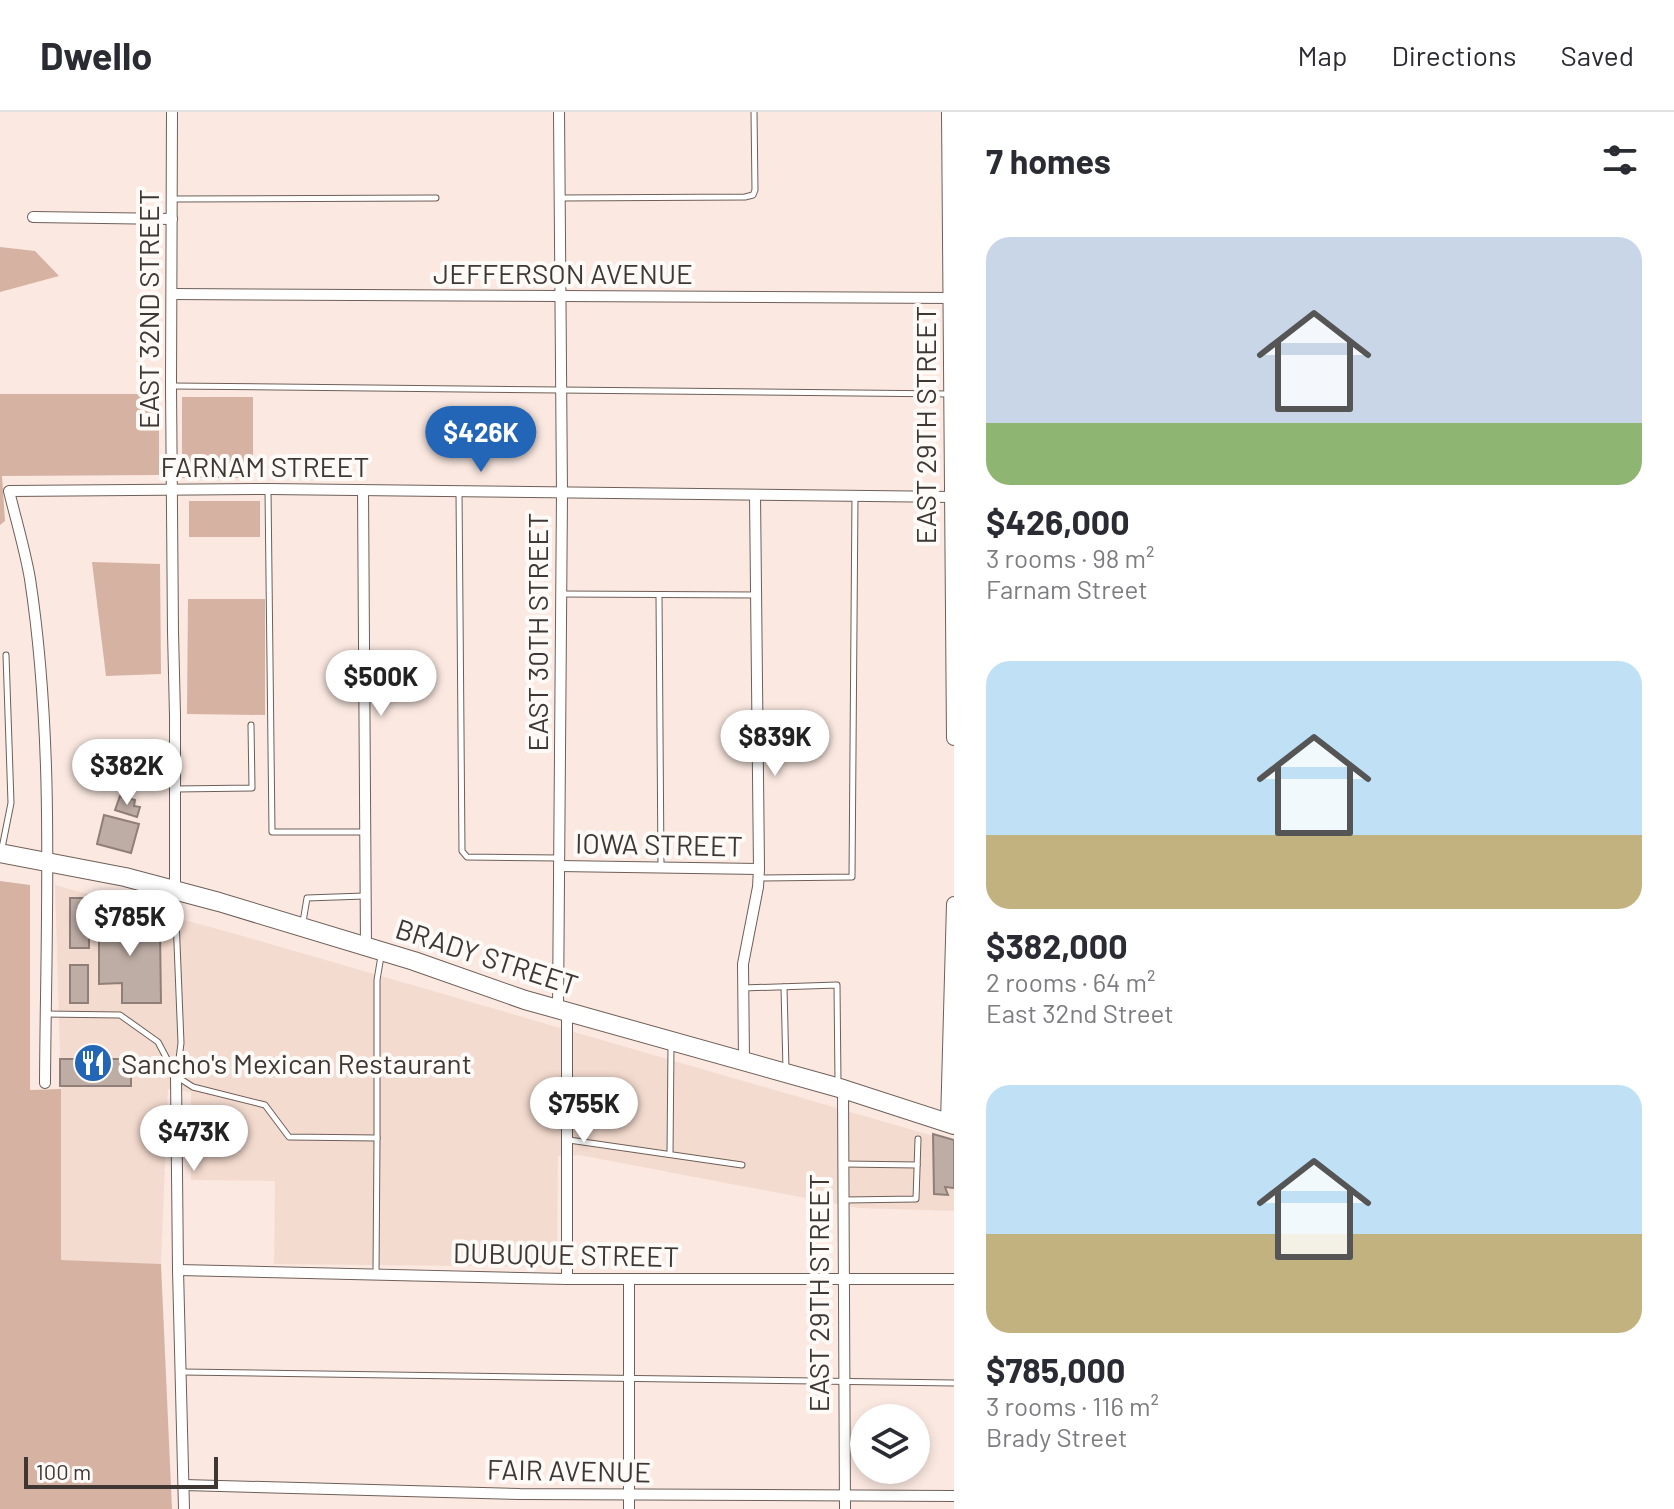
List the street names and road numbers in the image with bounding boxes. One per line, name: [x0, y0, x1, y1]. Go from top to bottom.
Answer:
street label: EAST 32ND STREET: [131, 189, 165, 429]
street label: JEFFERSON AVENUE: [433, 256, 693, 290]
street label: EAST 29TH STREET: [908, 306, 942, 544]
street label: FARNAM STREET: [161, 449, 369, 483]
street label: EAST 30TH STREET: [520, 513, 554, 751]
street label: IOWA STREET: [575, 826, 743, 862]
street label: BRADY STREET: [392, 911, 582, 1001]
street label: EAST 29TH STREET: [801, 1174, 835, 1412]
street label: DUBUQUE STREET: [453, 1235, 679, 1273]
street label: FAIR AVENUE: [487, 1452, 651, 1488]

